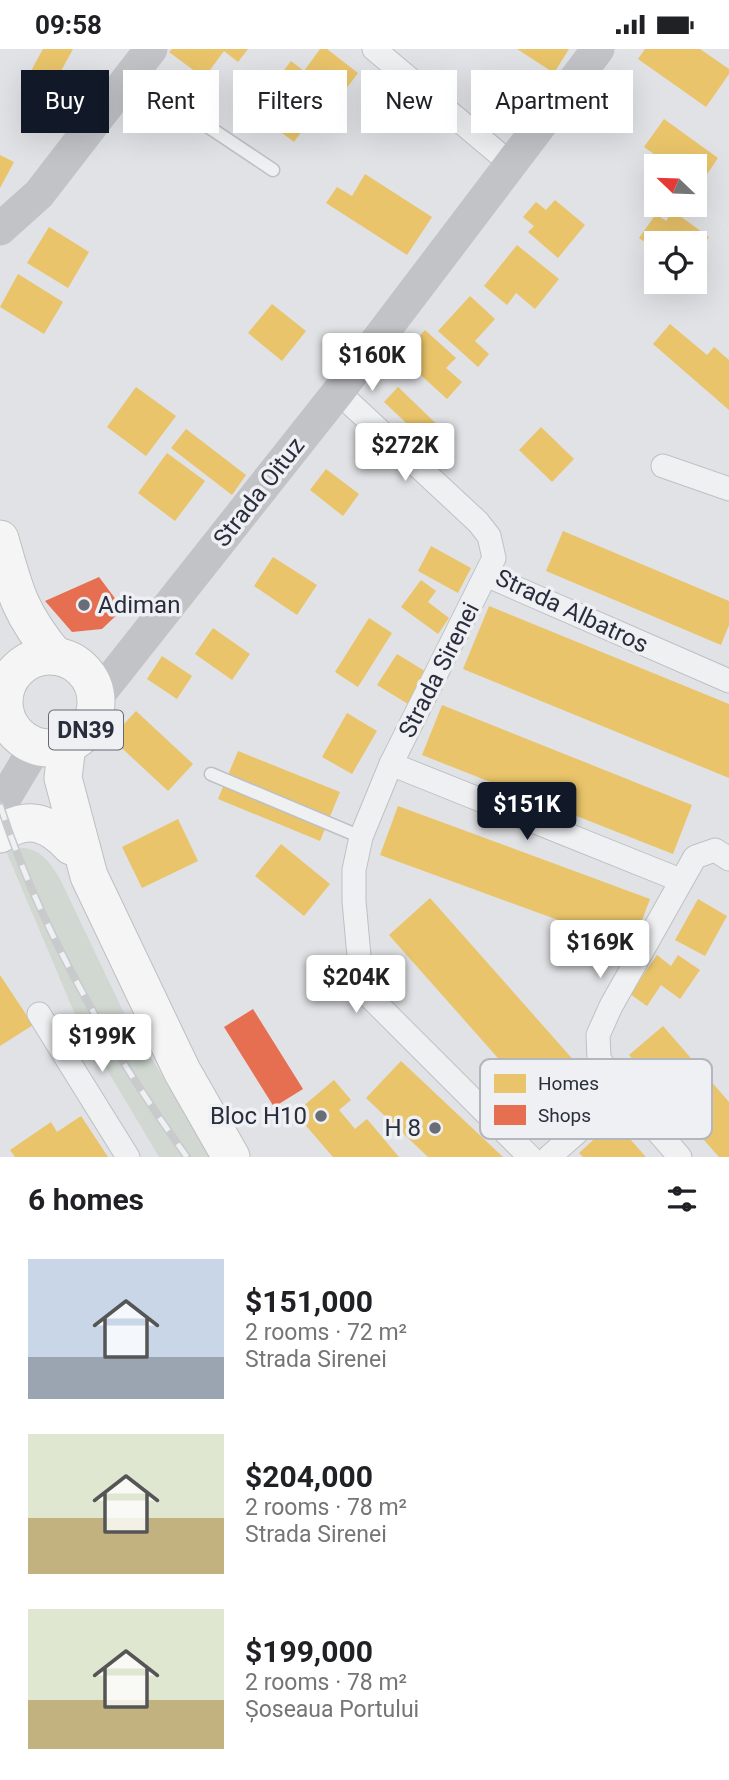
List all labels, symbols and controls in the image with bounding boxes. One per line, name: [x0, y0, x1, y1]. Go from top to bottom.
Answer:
text: 09:58: [35, 10, 102, 40]
chip: Buy: [21, 70, 109, 133]
chip: Rent: [123, 70, 219, 133]
chip: Filters: [233, 70, 347, 133]
chip: New: [361, 70, 457, 133]
chip: Apartment: [471, 70, 633, 133]
north arrow: [644, 154, 707, 217]
map controls: [644, 154, 707, 294]
button: locate: [644, 231, 707, 294]
pin: $160K: [323, 333, 421, 393]
text: $160K: [338, 342, 406, 369]
pin: $272K: [356, 423, 454, 483]
street label: Strada Oituz: [208, 432, 310, 552]
text: $272K: [371, 432, 439, 459]
street label: Strada Albatros: [491, 563, 653, 659]
place label: Adiman: [98, 591, 180, 619]
marker: Adiman: [76, 597, 92, 613]
street label: Strada Sirenei: [393, 598, 485, 742]
road number: DN39: [49, 711, 123, 750]
pin: $151K: [478, 783, 576, 842]
text: $151K: [493, 791, 561, 818]
pin: $169K: [551, 921, 649, 980]
text: $169K: [566, 929, 634, 956]
pin: $204K: [307, 955, 405, 1015]
text: $204K: [322, 964, 390, 991]
pin: $199K: [53, 1014, 151, 1074]
text: $199K: [68, 1023, 136, 1050]
legend: [480, 1059, 712, 1139]
text: Homes: [538, 1072, 599, 1095]
place label: Bloc H10: [210, 1102, 307, 1130]
text: Shops: [538, 1104, 591, 1127]
marker: Bloc H10: [313, 1108, 329, 1124]
place label: H 8: [384, 1114, 421, 1142]
marker: H 8: [427, 1120, 443, 1136]
icon: filters: [663, 1180, 701, 1218]
text: 6 homes: [28, 1182, 144, 1217]
text: $151,000: [245, 1284, 373, 1319]
icon: home: [84, 1287, 168, 1371]
text: 2 rooms · 72 m²: [245, 1319, 407, 1346]
text: Strada Sirenei: [245, 1346, 387, 1373]
text: $204,000: [245, 1459, 373, 1494]
icon: home: [84, 1462, 168, 1546]
text: 2 rooms · 78 m²: [245, 1494, 407, 1521]
text: Strada Sirenei: [245, 1521, 387, 1548]
text: $199,000: [245, 1634, 373, 1669]
icon: home: [84, 1637, 168, 1721]
text: 2 rooms · 78 m²: [245, 1669, 407, 1696]
text: Șoseaua Portului: [245, 1696, 419, 1723]

